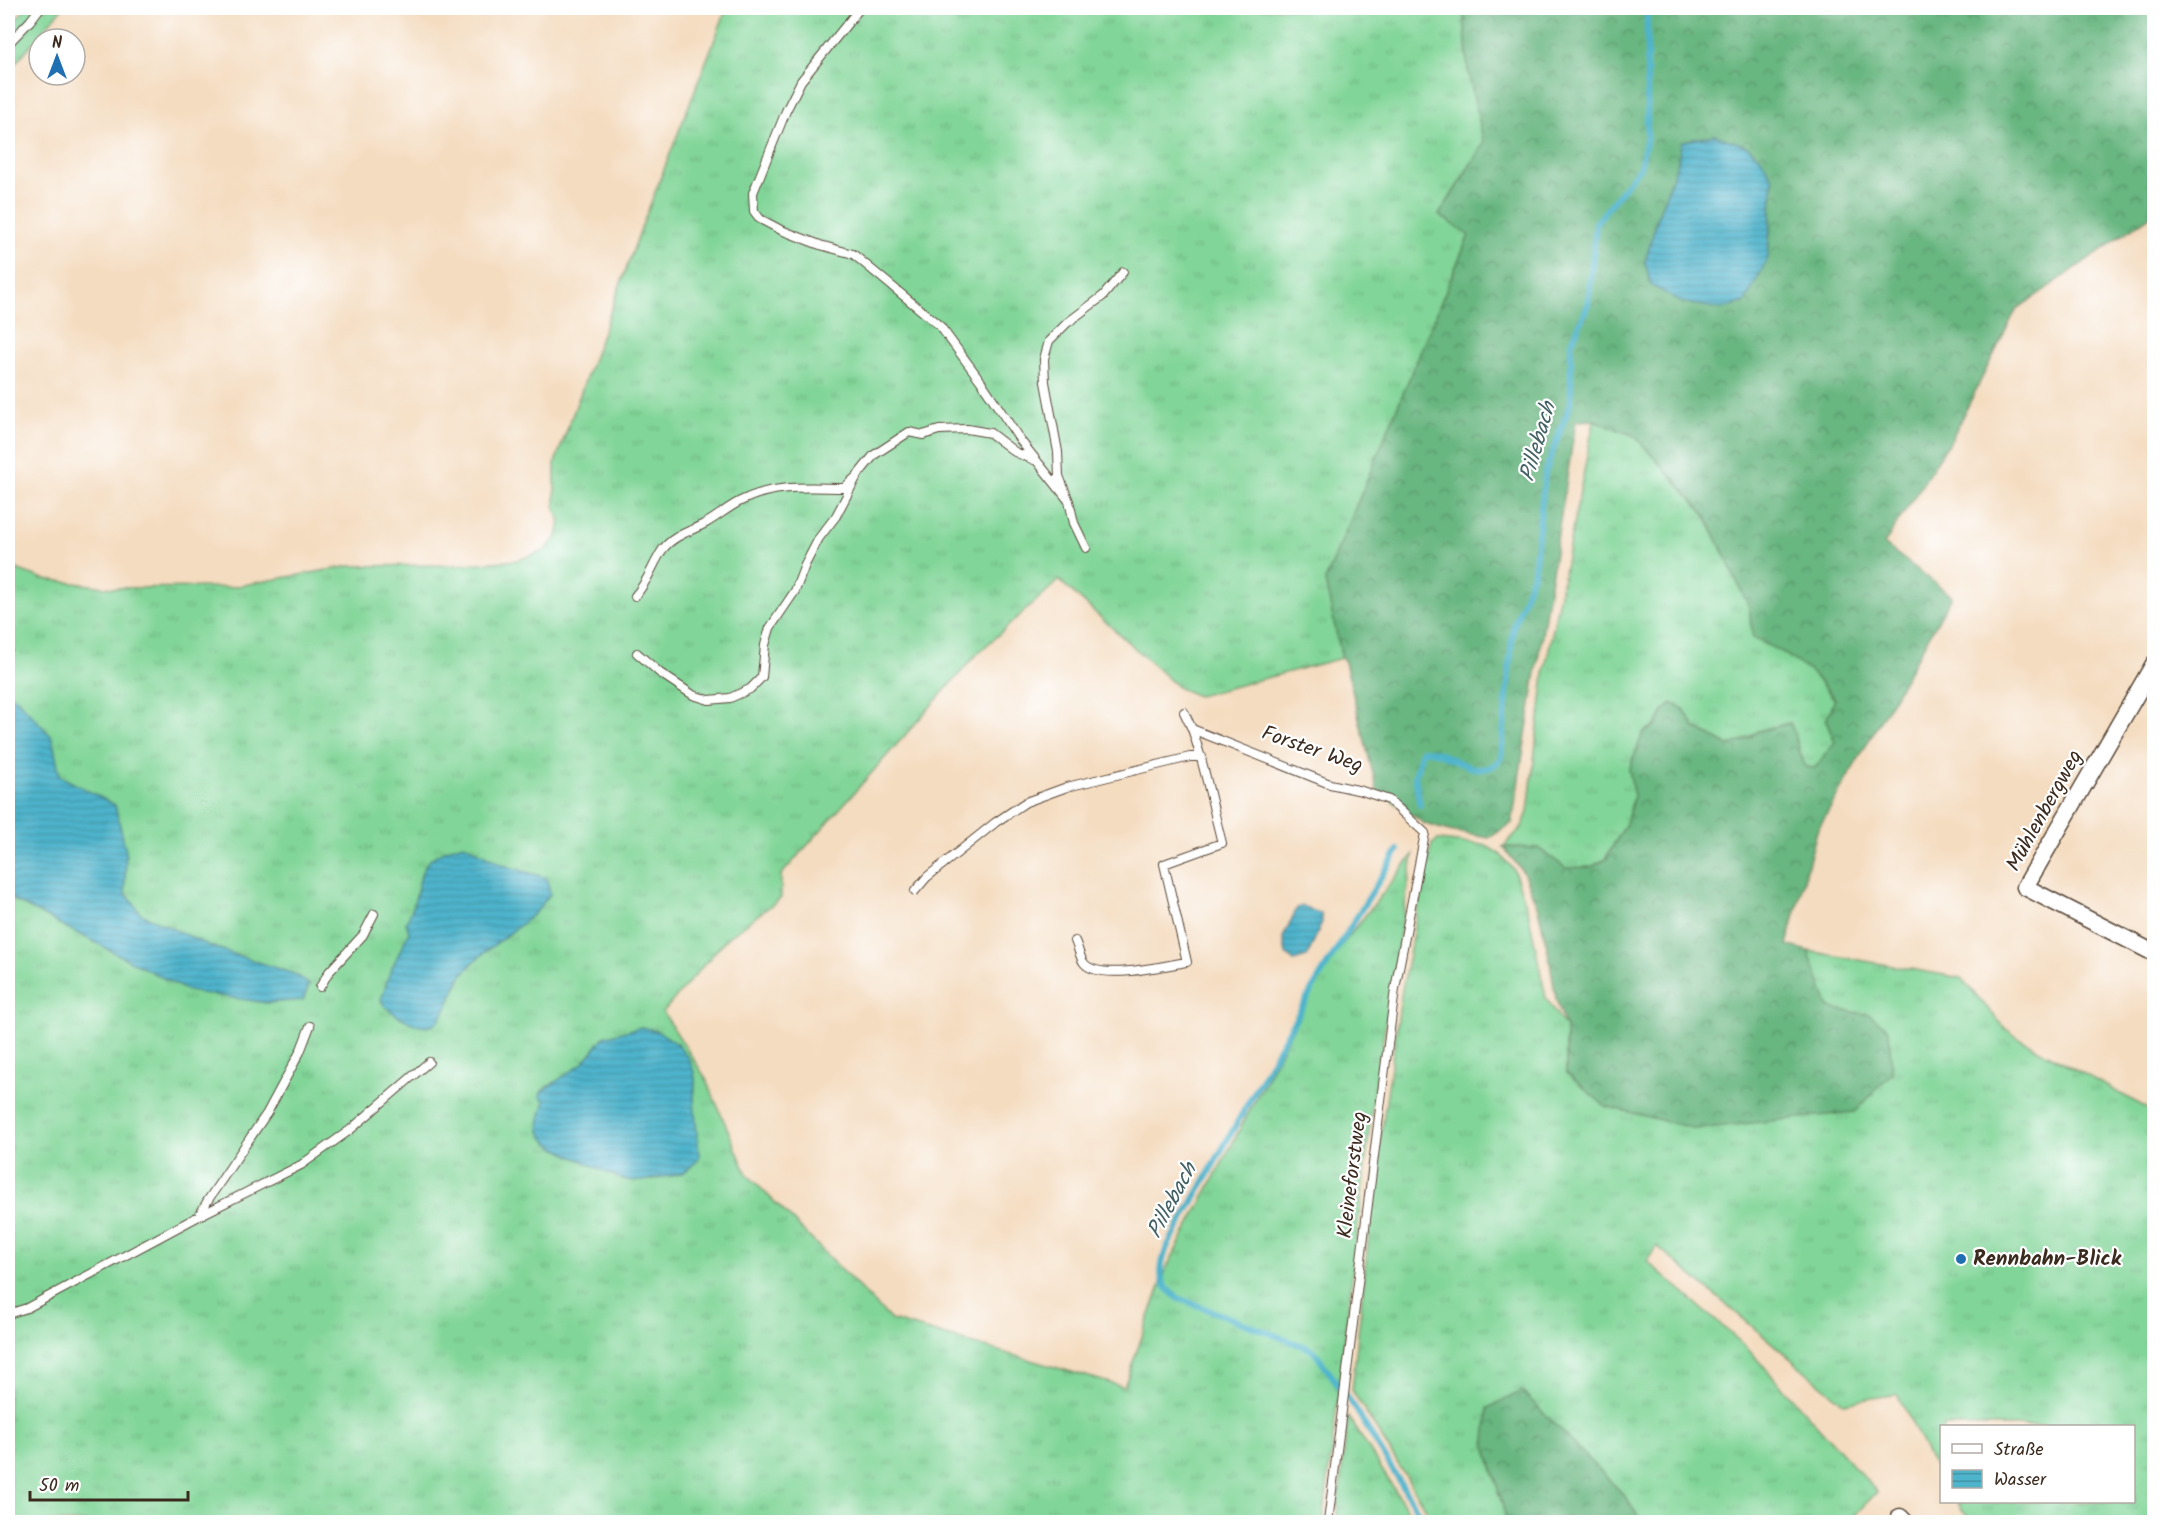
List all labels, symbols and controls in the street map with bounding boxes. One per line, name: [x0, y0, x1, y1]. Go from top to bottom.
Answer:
north arrow: [27, 27, 87, 87]
text: N: [52, 31, 62, 56]
water label: Pillebach: [1511, 396, 1568, 486]
street label: Forster Weg: [1257, 717, 1367, 783]
street label: Mühlenbergweg: [1998, 744, 2092, 878]
street label: Kleineforstweg: [1329, 1110, 1377, 1240]
water label: Pillebach: [1138, 1155, 1209, 1245]
place label: Rennbahn-Blick: [1973, 1243, 2122, 1276]
marker: Rennbahn-Blick: [1954, 1252, 1968, 1266]
legend: [1940, 1425, 2135, 1503]
text: Straße: [1994, 1436, 2044, 1465]
scale bar: [30, 1464, 188, 1502]
text: Wasser: [1994, 1466, 2047, 1495]
text: 50 m: [39, 1472, 79, 1501]

